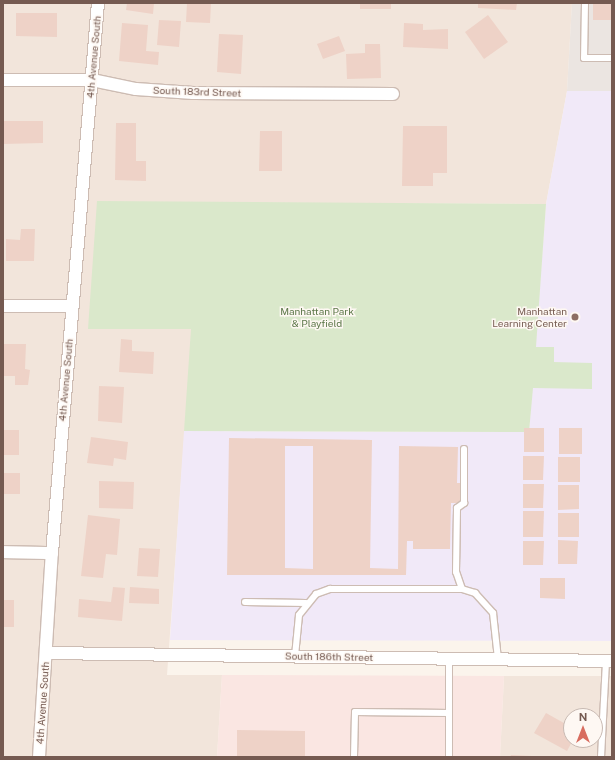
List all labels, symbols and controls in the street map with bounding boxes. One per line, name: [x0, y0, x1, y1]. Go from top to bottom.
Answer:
street label: 4th Avenue South: [84, 15, 104, 99]
street label: South 183rd Street: [153, 84, 241, 100]
park label: Manhattan Park & Playfield: [280, 305, 354, 328]
place label: Manhattan Learning Center: [492, 305, 567, 328]
marker: Manhattan Learning Center: [570, 312, 580, 322]
street label: 4th Avenue South: [56, 338, 76, 422]
street label: South 186th Street: [285, 650, 373, 664]
street label: 4th Avenue South: [34, 661, 52, 745]
north arrow: [563, 708, 603, 748]
text: N: [579, 711, 587, 723]

